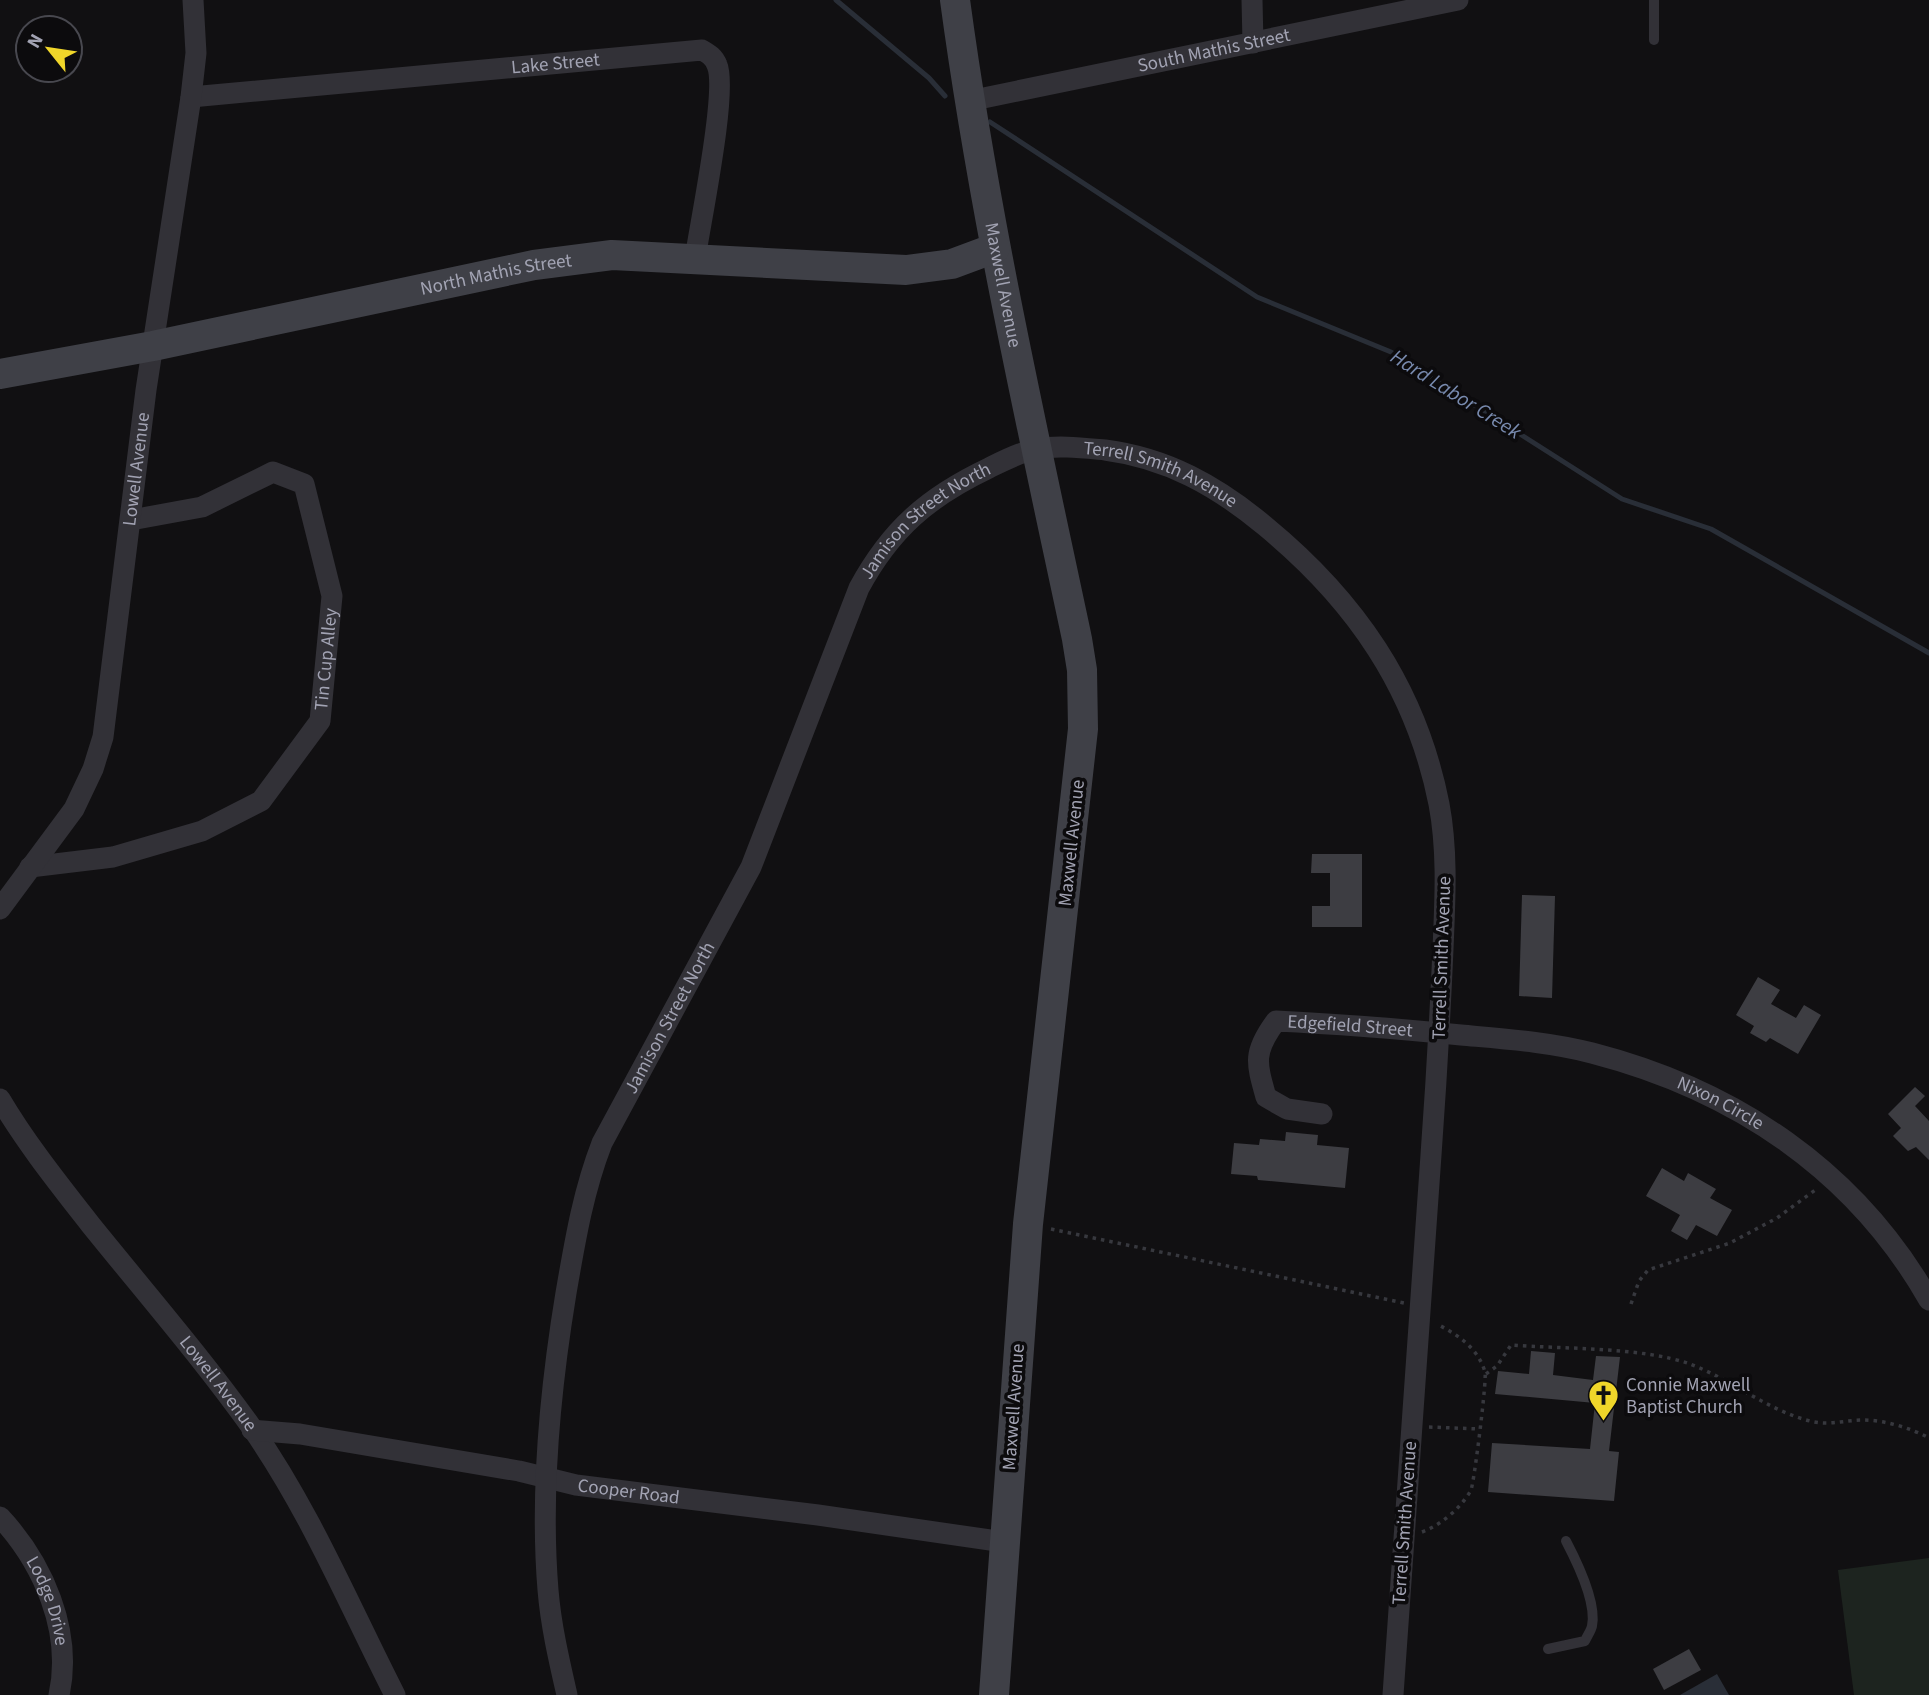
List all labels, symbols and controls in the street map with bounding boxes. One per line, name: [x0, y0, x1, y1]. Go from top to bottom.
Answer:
north arrow: [14, 14, 84, 84]
street label: South Mathis Street: [1135, 21, 1293, 79]
text: N: [21, 29, 50, 53]
street label: Lake Street: [510, 46, 601, 81]
street label: Maxwell Avenue: [978, 220, 1029, 350]
street label: North Mathis Street: [418, 247, 574, 302]
water label: Hard Labor Creek: [1385, 342, 1528, 447]
street label: Lowell Avenue: [116, 411, 157, 528]
street label: Terrell Smith Avenue: [1082, 435, 1243, 514]
street label: Jamison Street North: [853, 456, 995, 584]
street label: Tin Cup Alley: [308, 607, 344, 712]
street label: Maxwell Avenue: [1052, 778, 1092, 908]
street label: Terrell Smith Avenue: [1426, 876, 1458, 1040]
street label: Jamison Street North: [618, 937, 722, 1098]
street label: Edgefield Street: [1287, 1008, 1414, 1044]
street label: Nixon Circle: [1673, 1069, 1769, 1137]
street label: Lowell Avenue: [173, 1330, 264, 1437]
street label: Maxwell Avenue: [996, 1343, 1032, 1471]
place label: Connie Maxwell Baptist Church: [1626, 1372, 1751, 1421]
church icon: Connie Maxwell Baptist Church: [1586, 1379, 1620, 1423]
street label: Terrell Smith Avenue: [1386, 1440, 1424, 1606]
street label: Cooper Road: [576, 1472, 681, 1511]
street label: Lodge Drive: [19, 1551, 75, 1647]

